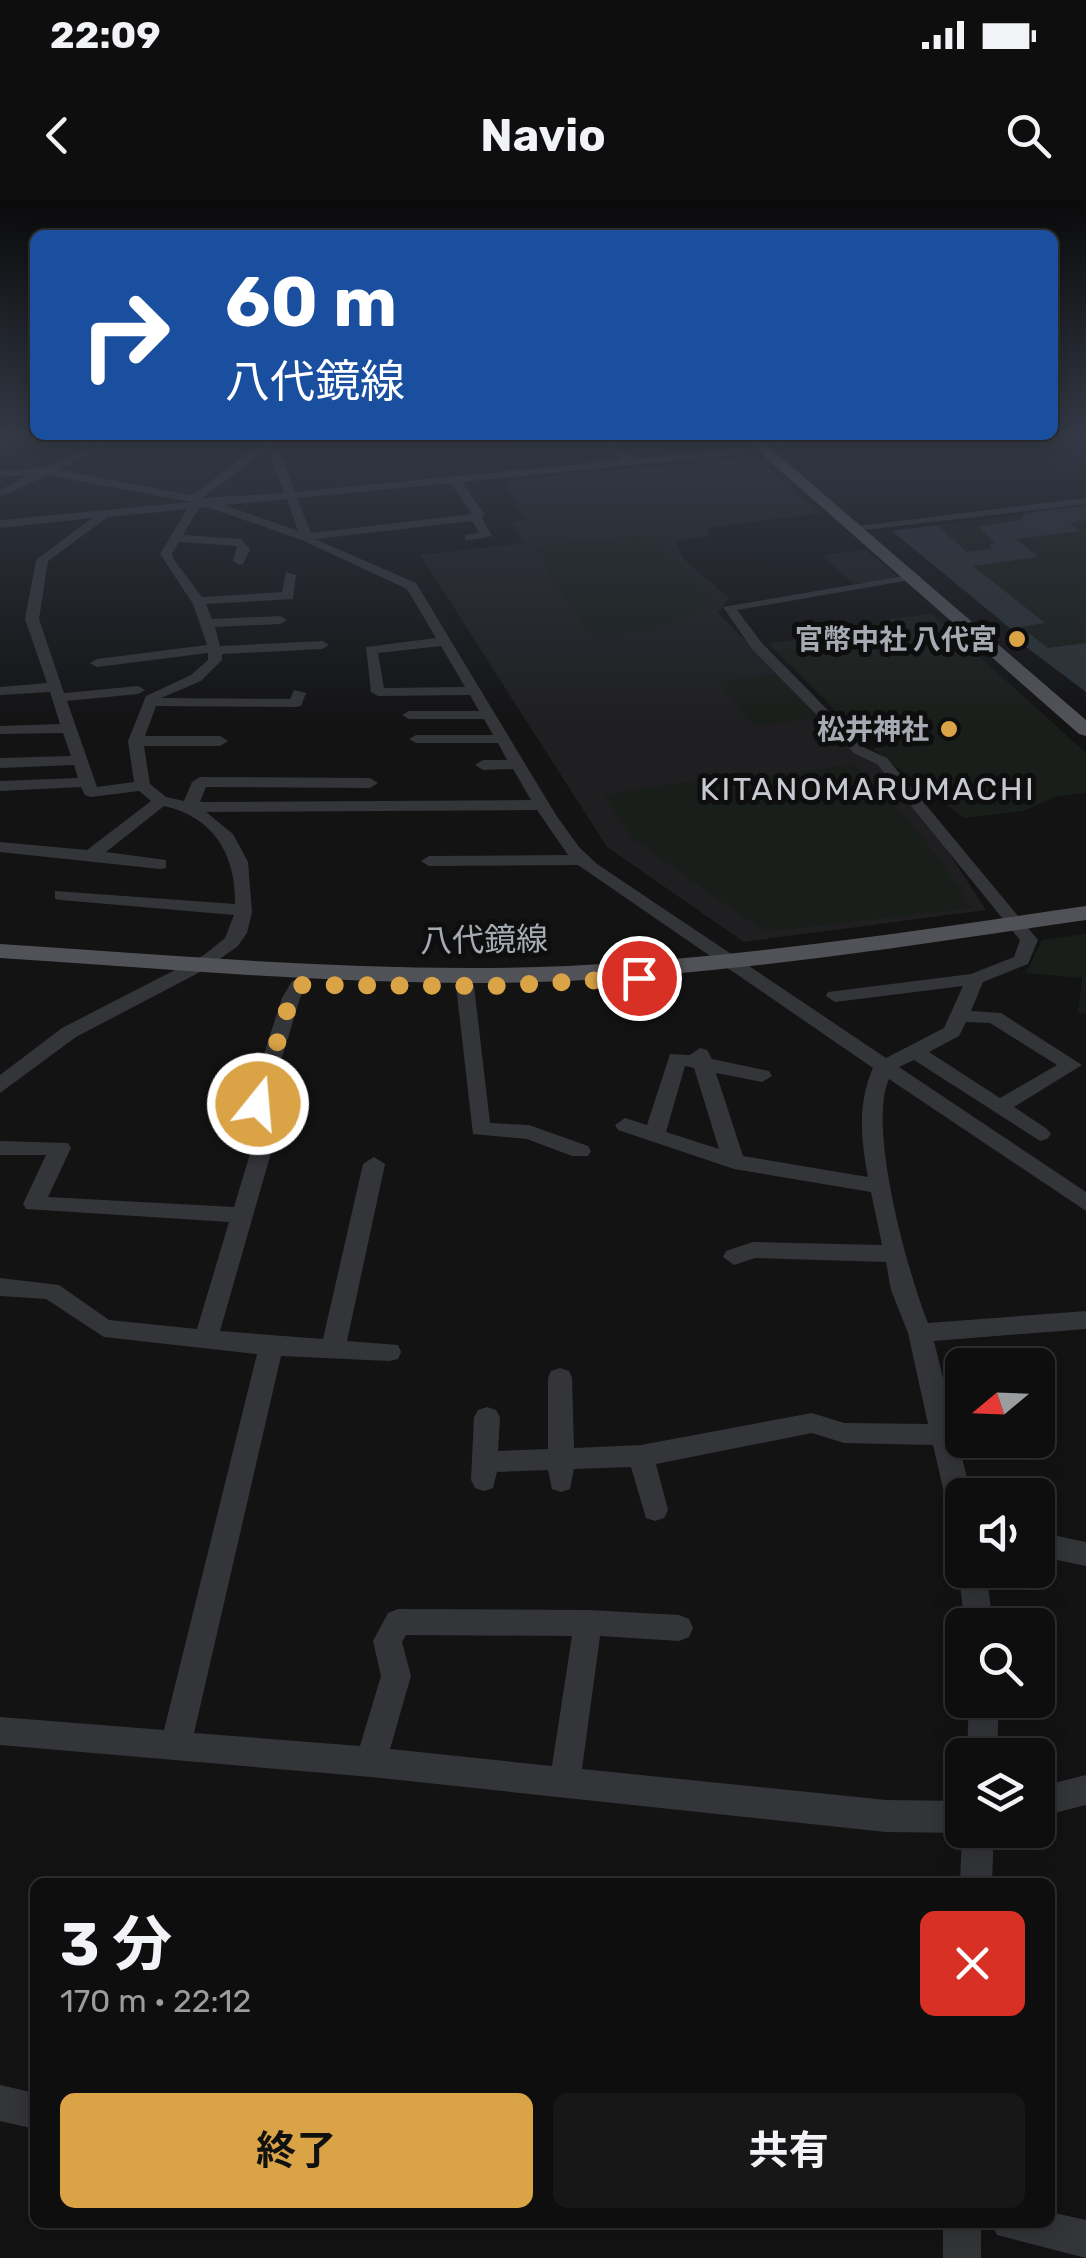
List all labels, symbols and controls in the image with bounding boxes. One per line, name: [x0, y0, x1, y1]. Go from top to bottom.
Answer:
text: 22:09: [50, 12, 161, 58]
icon: back: [30, 108, 85, 163]
icon: search: [1001, 108, 1056, 163]
text: Navio: [480, 109, 606, 162]
text: 60 m: [225, 261, 397, 344]
icon: right: [60, 270, 190, 400]
text: 八代鏡線: [225, 355, 405, 408]
place label: 官幣中社 八代宮: [795, 623, 997, 656]
marker: 官幣中社 八代宮: [1006, 628, 1028, 650]
place label: 松井神社: [817, 713, 929, 746]
marker: 松井神社: [938, 718, 960, 740]
district label: KITANOMARUMACHI: [700, 770, 1036, 808]
street label: 八代鏡線: [420, 920, 548, 960]
pin: [597, 936, 682, 1021]
icon: arrive: [612, 951, 667, 1006]
position arrow: [206, 1052, 310, 1156]
north arrow: [945, 1348, 1055, 1458]
map controls: [945, 1348, 1055, 1848]
button: sound: [945, 1478, 1055, 1588]
button: search: [945, 1608, 1055, 1718]
button: layers: [945, 1738, 1055, 1848]
text: 3 分: [60, 1909, 172, 1980]
button: close: [920, 1911, 1025, 2016]
text: 170 m · 22:12: [60, 1982, 251, 2020]
button: 終了: [60, 2093, 533, 2208]
button: 共有: [553, 2093, 1025, 2208]

